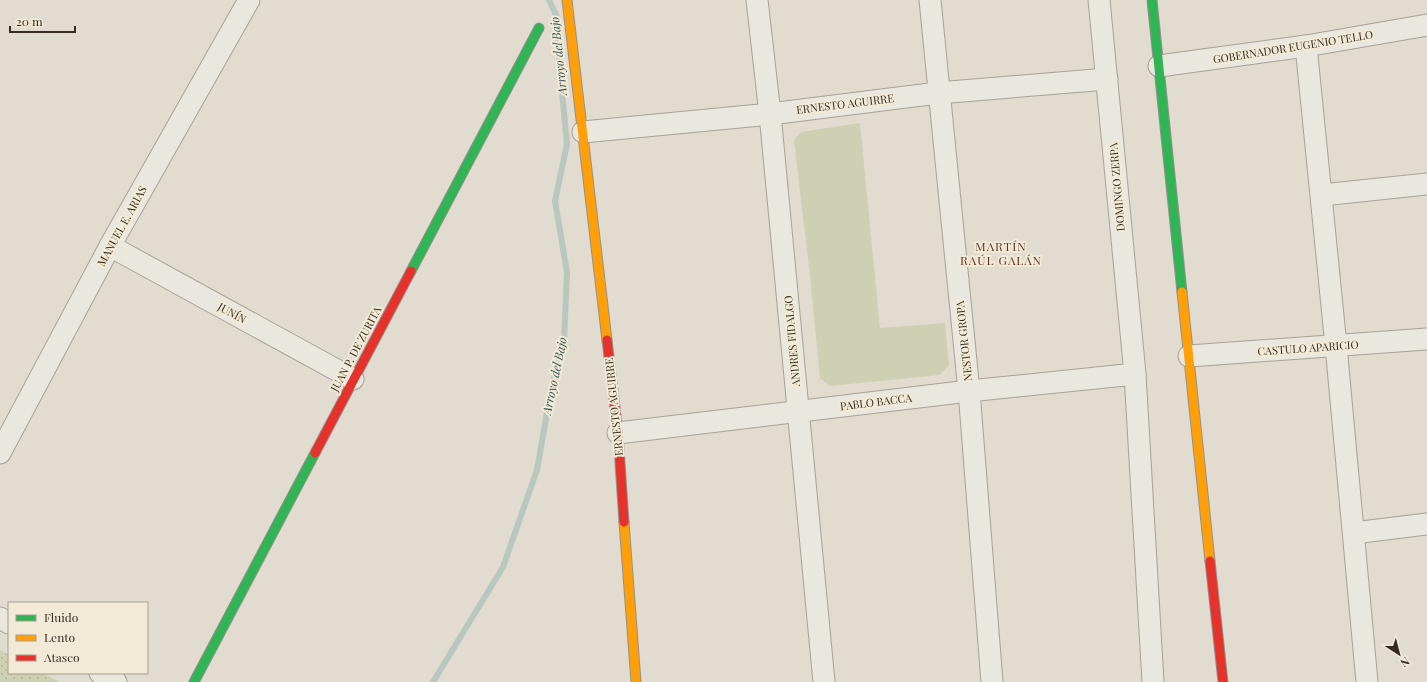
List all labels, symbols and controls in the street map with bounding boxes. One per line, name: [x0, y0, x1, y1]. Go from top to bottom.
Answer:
scale bar: [10, 8, 75, 34]
text: 20 m: [16, 13, 43, 29]
water label: Arroyo del Bajo: [546, 16, 570, 98]
street label: GOBERNADOR EUGENIO TELLO: [1212, 26, 1374, 67]
street label: ERNESTO AGUIRRE: [795, 90, 895, 117]
street label: DOMINGO ZERPA: [1105, 142, 1128, 232]
street label: MANUEL E. ARIAS: [93, 183, 150, 269]
district label: MARTÍN RAÚL GALÁN: [960, 238, 1042, 268]
street label: ANDRES FIDALGO: [780, 295, 803, 388]
street label: JUNÍN: [214, 298, 249, 327]
street label: NESTOR GROPA: [952, 300, 975, 382]
street label: JUAN P. DE ZURITA: [326, 303, 384, 395]
water label: Arroyo del Bajo: [538, 336, 570, 418]
street label: CASTULO APARICIO: [1257, 336, 1359, 359]
street label: ERNESTO AGUIRRE: [601, 357, 626, 457]
street label: PABLO BACCA: [839, 390, 913, 413]
legend: [8, 602, 148, 674]
text: Fluido: [44, 609, 79, 625]
text: Lento: [44, 629, 76, 645]
north arrow: [1379, 634, 1419, 674]
text: Atasco: [43, 649, 80, 665]
text: N: [1398, 654, 1413, 671]

